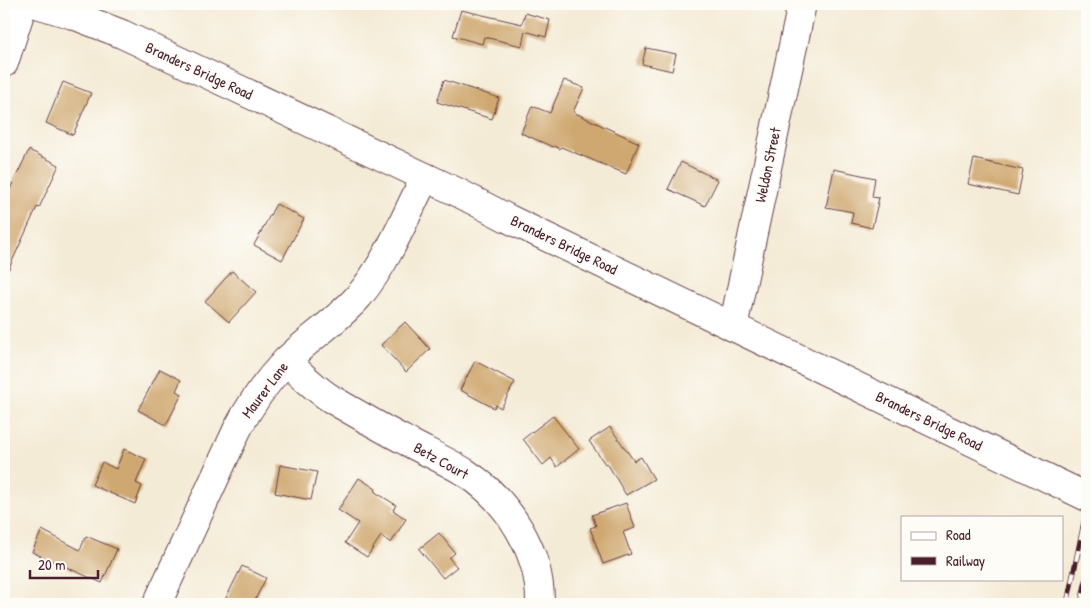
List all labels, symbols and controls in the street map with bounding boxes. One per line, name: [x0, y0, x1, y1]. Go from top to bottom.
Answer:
street label: Branders Bridge Road: [142, 36, 256, 105]
street label: Weldon Street: [749, 125, 786, 204]
street label: Branders Bridge Road: [507, 210, 621, 280]
street label: Maurer Lane: [236, 357, 293, 422]
street label: Branders Bridge Road: [872, 386, 986, 456]
street label: Betz Court: [410, 437, 473, 485]
legend: [901, 516, 1064, 580]
text: Road: [946, 524, 971, 545]
scale bar: [30, 548, 98, 580]
text: Railway: [946, 550, 985, 571]
text: 20 m: [38, 554, 65, 575]

